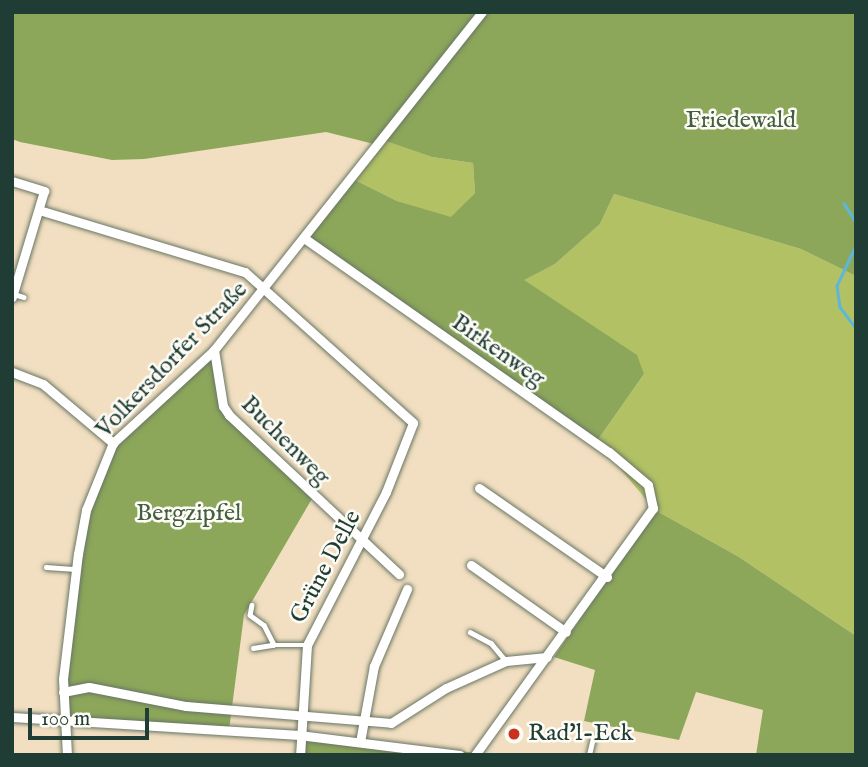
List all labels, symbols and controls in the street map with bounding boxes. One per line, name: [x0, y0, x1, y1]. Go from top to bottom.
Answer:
park label: Friedewald: [686, 107, 796, 135]
street label: Volkersdorfer Straße: [90, 276, 254, 444]
street label: Birkenweg: [446, 309, 550, 393]
street label: Buchenweg: [234, 390, 336, 492]
park label: Bergzipfel: [136, 500, 242, 528]
street label: Grüne Delle: [284, 506, 368, 628]
scale bar: [32, 694, 152, 738]
text: 100 m: [41, 706, 90, 733]
place label: Rad'l-Eck: [528, 720, 633, 748]
marker: Rad'l-Eck: [506, 726, 522, 742]

